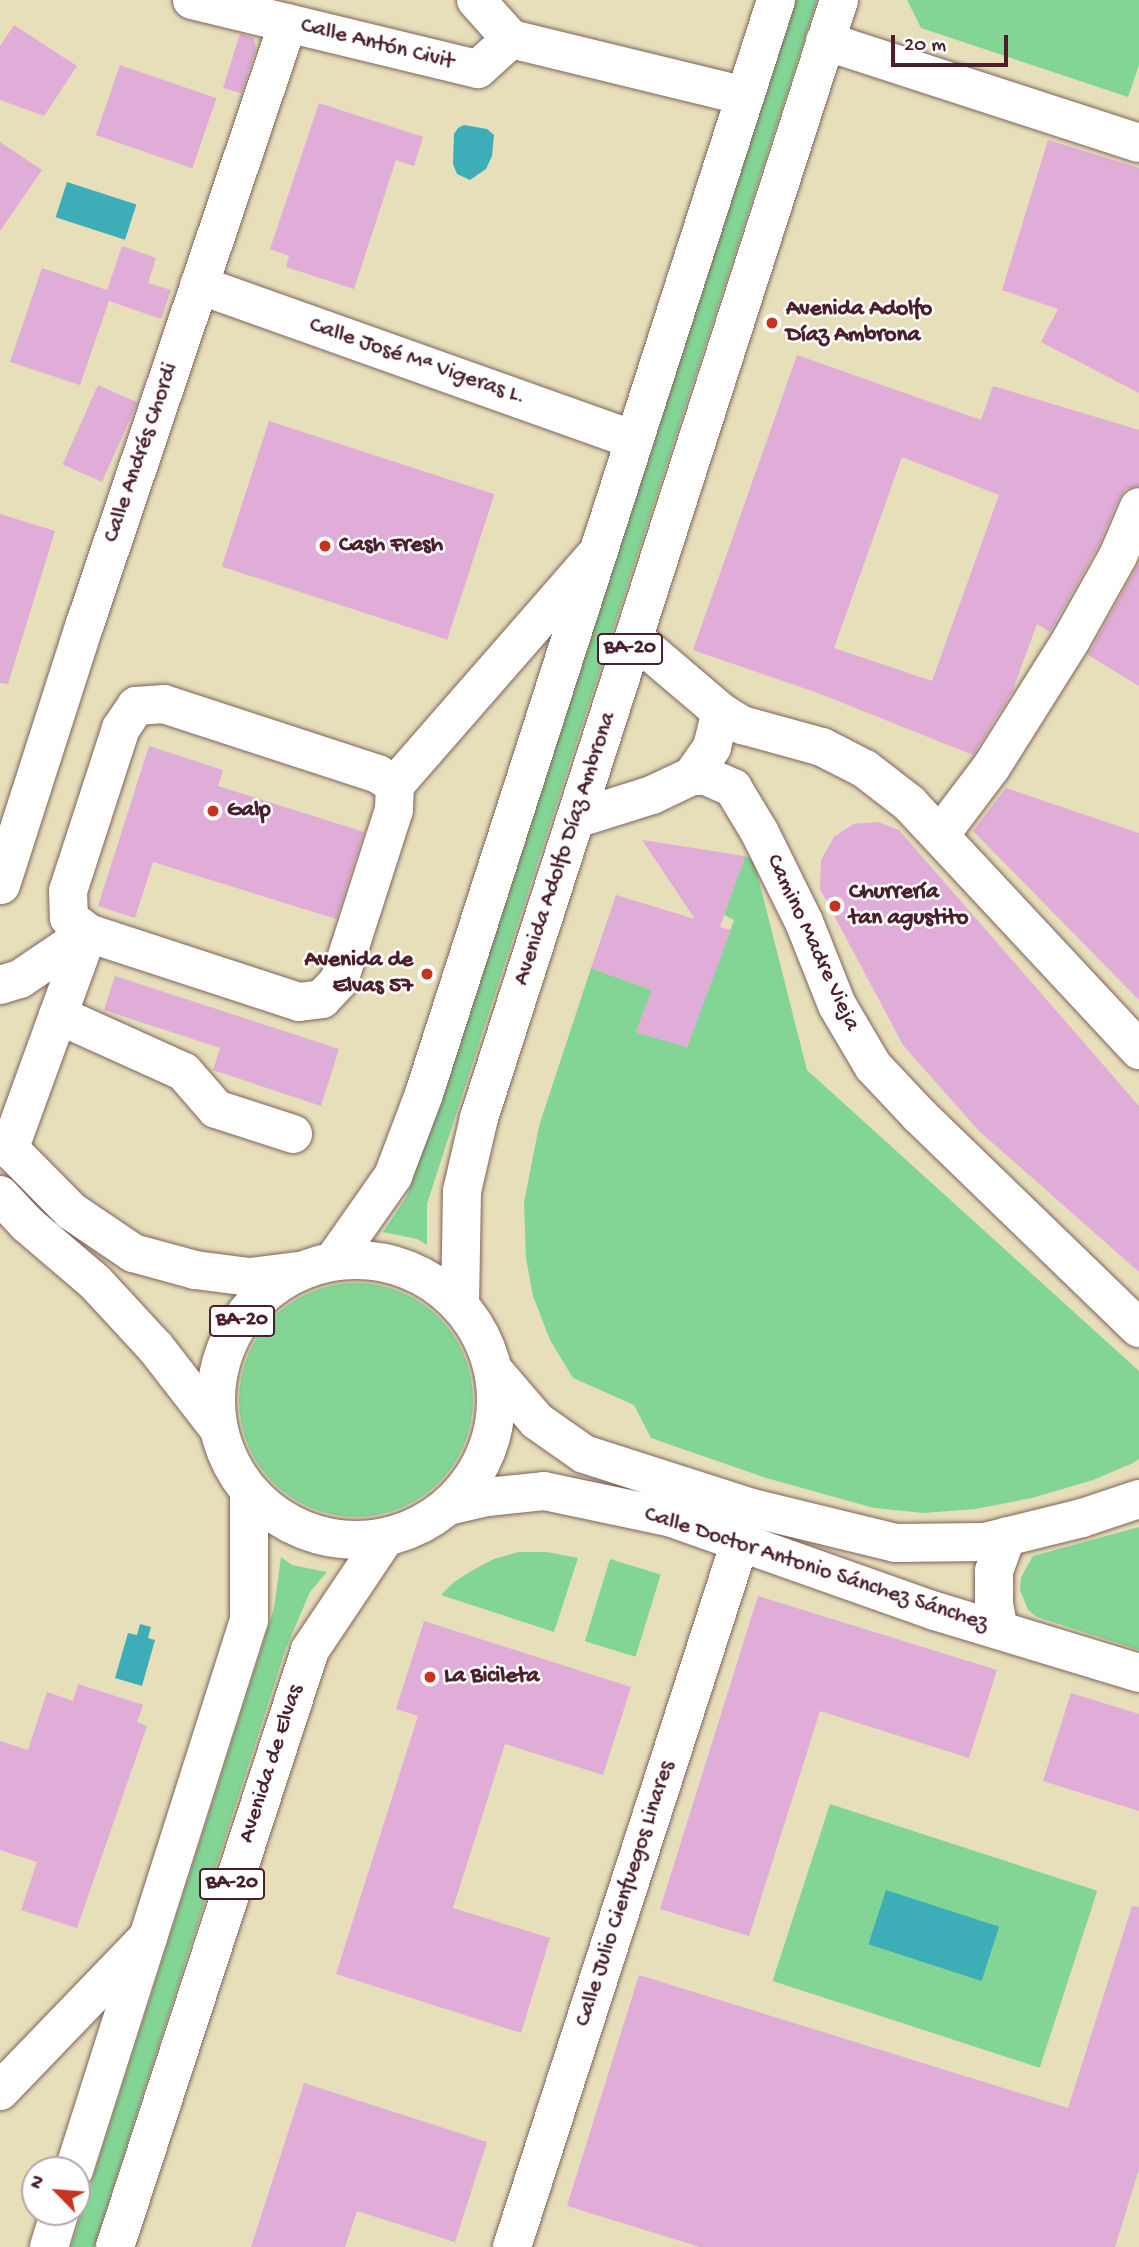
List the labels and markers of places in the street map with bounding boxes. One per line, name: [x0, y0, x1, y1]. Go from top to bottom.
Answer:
place label: Avenida Adolfo Díaz Ambrona: [786, 296, 932, 350]
marker: Avenida Adolfo Díaz Ambrona: [764, 315, 780, 331]
place label: Cash Fresh: [339, 532, 443, 560]
marker: Cash Fresh: [317, 538, 333, 554]
place label: Galp: [227, 797, 271, 825]
marker: Galp: [205, 803, 221, 819]
place label: Churrería tan agustito: [849, 879, 968, 933]
marker: Churrería tan agustito: [827, 898, 843, 914]
place label: Avenida de Elvas 57: [304, 947, 413, 1001]
marker: Avenida de Elvas 57: [419, 966, 435, 982]
place label: La Bicileta: [444, 1663, 539, 1691]
marker: La Bicileta: [422, 1669, 438, 1685]

